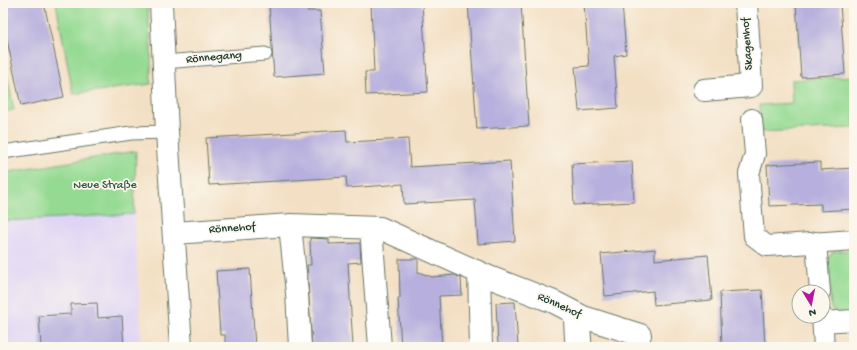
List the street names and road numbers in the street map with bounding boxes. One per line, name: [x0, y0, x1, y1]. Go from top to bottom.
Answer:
street label: Skagenhof: [739, 16, 757, 71]
street label: Rönnegang: [185, 49, 243, 67]
street label: Rönnehof: [208, 220, 257, 238]
street label: Rönnehof: [535, 290, 584, 322]

